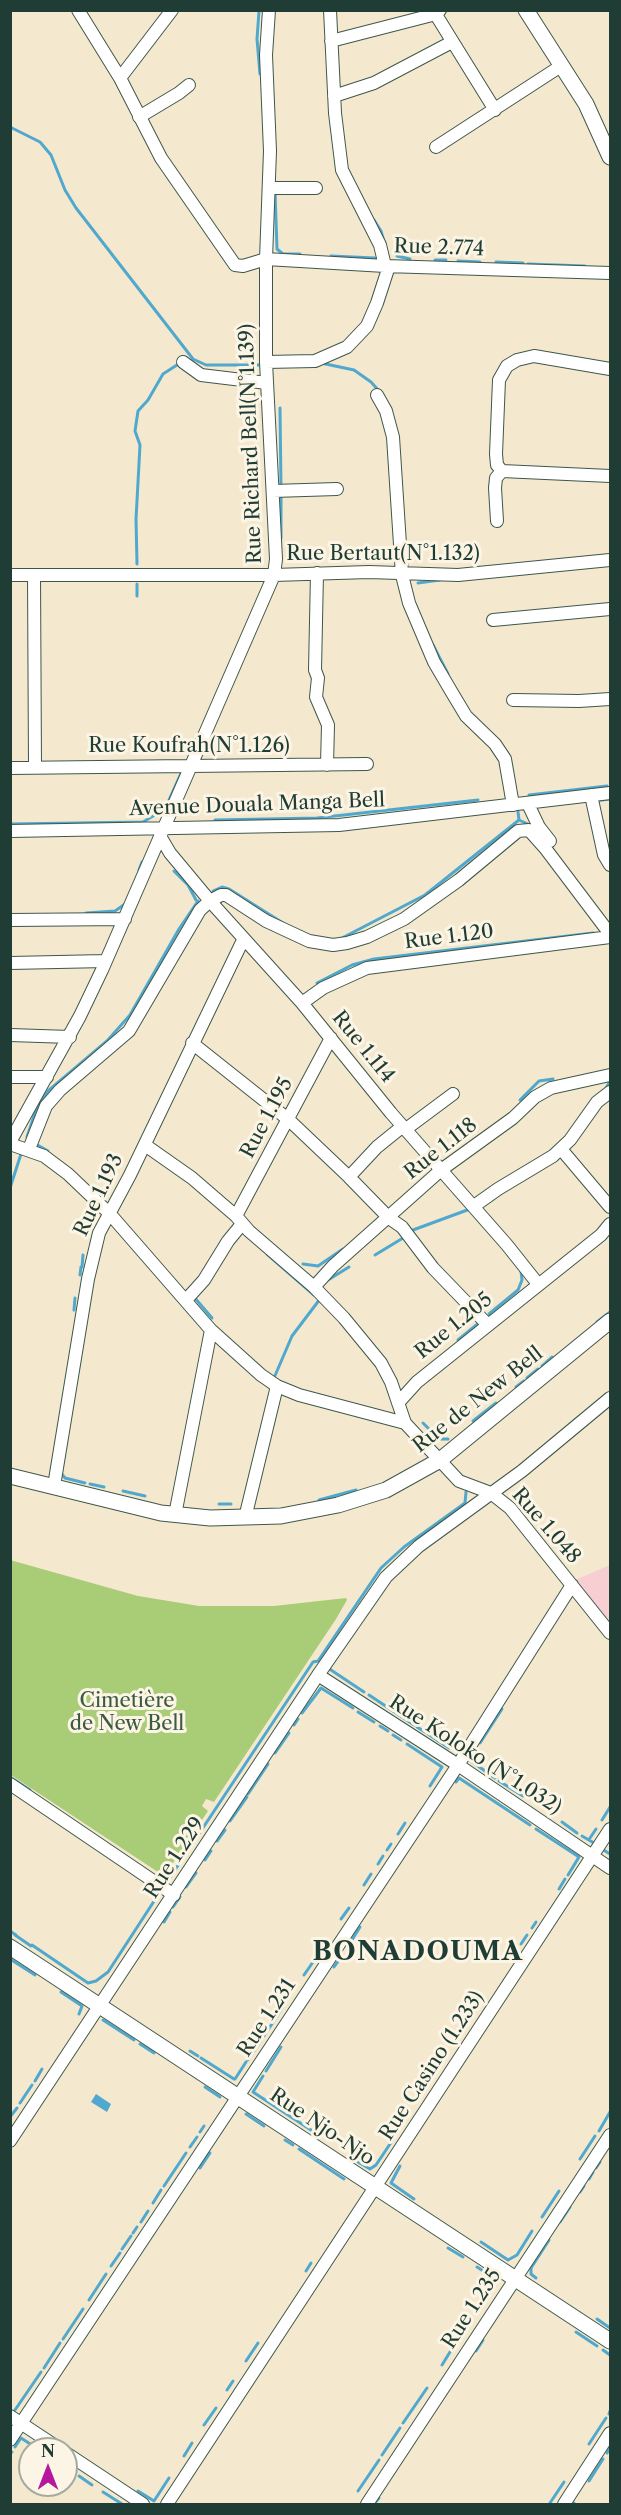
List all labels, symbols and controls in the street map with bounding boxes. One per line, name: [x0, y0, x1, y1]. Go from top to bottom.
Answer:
street label: Rue 2.774: [393, 234, 485, 262]
street label: Rue Richard Bell(N°1.139): [235, 324, 267, 564]
street label: Rue Bertaut(N°1.132): [286, 542, 480, 566]
street label: Rue Koufrah(N°1.126): [88, 734, 290, 758]
street label: Avenue Douala Manga Bell: [129, 789, 385, 821]
street label: Rue 1.120: [403, 920, 495, 954]
street label: Rue 1.114: [327, 1006, 399, 1088]
street label: Rue 1.195: [236, 1073, 298, 1163]
street label: Rue 1.118: [400, 1113, 482, 1185]
street label: Rue 1.193: [69, 1150, 129, 1240]
street label: Rue 1.205: [411, 1288, 497, 1364]
street label: Rue de New Bell: [408, 1342, 548, 1458]
street label: Rue 1.048: [506, 1483, 586, 1569]
park label: Cimetière de New Bell: [70, 1689, 184, 1736]
street label: Rue Koloko (N°1.032): [384, 1690, 566, 1820]
street label: Rue 1.229: [140, 1813, 210, 1903]
district label: BONADOUMA: [313, 1936, 523, 1968]
street label: Rue 1.231: [233, 1975, 301, 2061]
street label: Rue Casino (1.233): [375, 1987, 489, 2145]
street label: Rue Njo-Njo: [265, 2083, 379, 2171]
street label: Rue 1.235: [437, 2265, 507, 2353]
north arrow: [18, 2437, 78, 2497]
text: N: [41, 2441, 55, 2461]

